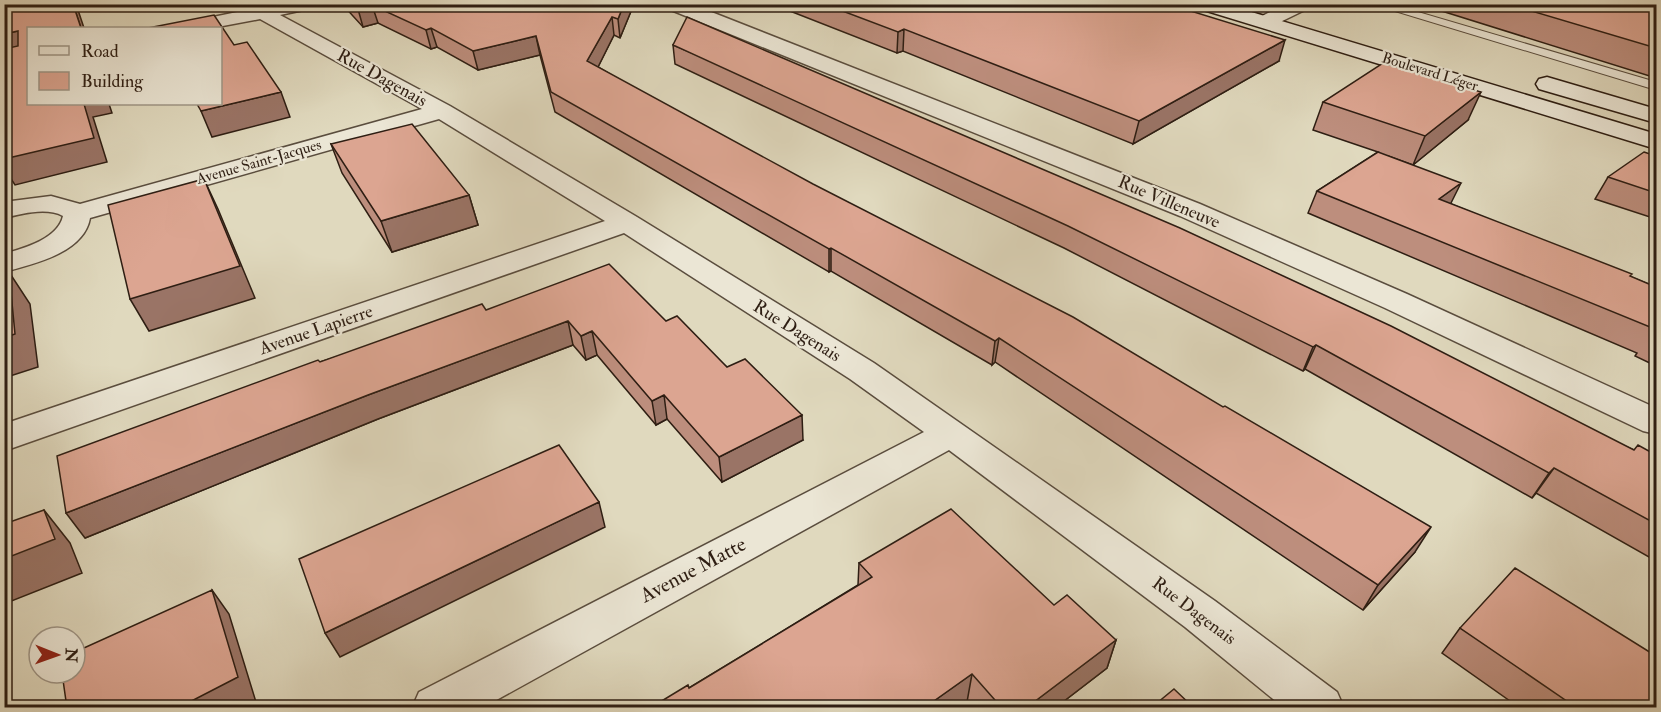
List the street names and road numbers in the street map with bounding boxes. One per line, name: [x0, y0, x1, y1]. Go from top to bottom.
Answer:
street label: Rue Dagenais: [333, 44, 431, 112]
street label: Boulevard Léger: [1379, 48, 1481, 96]
street label: Avenue Saint-Jacques: [193, 135, 324, 190]
street label: Rue Villeneuve: [1114, 170, 1224, 234]
street label: Rue Dagenais: [749, 295, 845, 367]
street label: Avenue Lapierre: [255, 300, 376, 360]
street label: Avenue Matte: [634, 531, 751, 610]
street label: Rue Dagenais: [1147, 572, 1241, 650]

